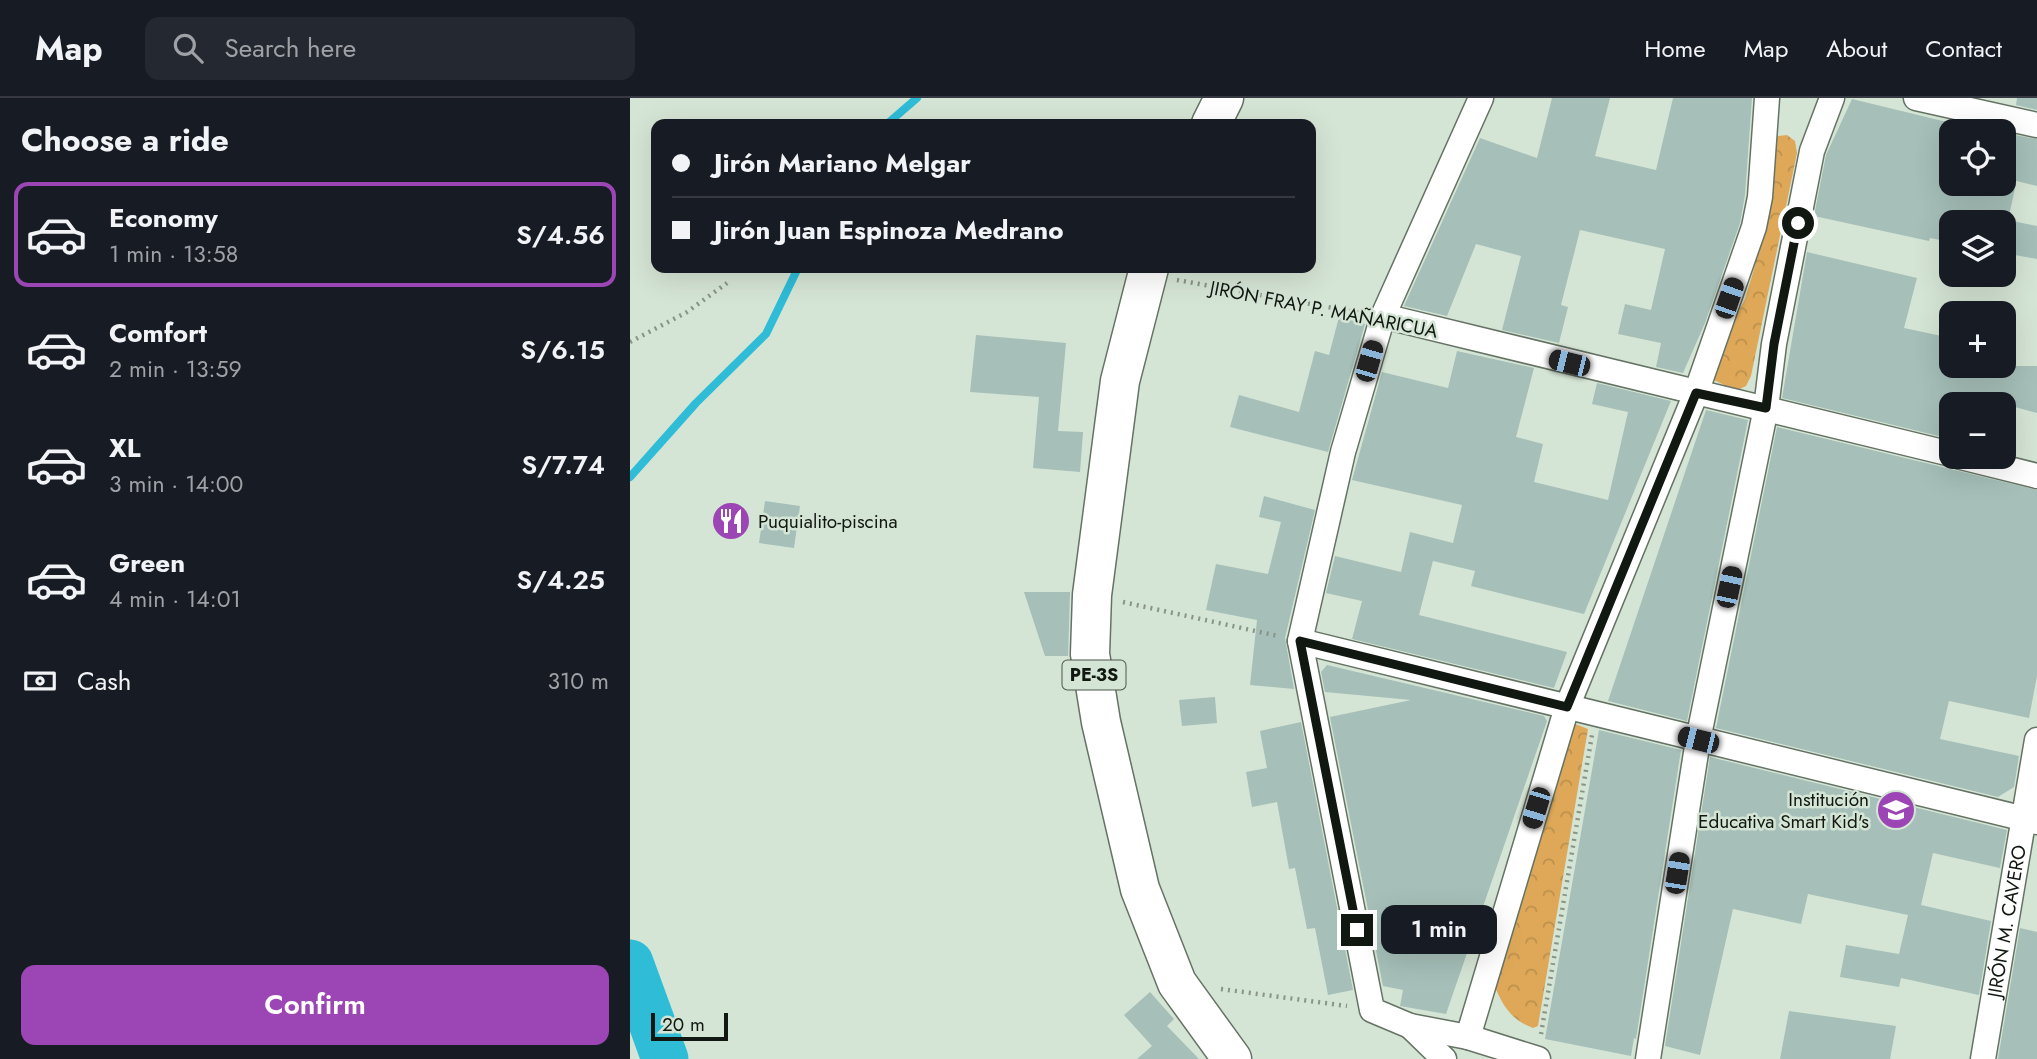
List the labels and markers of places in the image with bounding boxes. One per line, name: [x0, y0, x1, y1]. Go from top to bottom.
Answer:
restaurant icon: Puquialito-piscina: [710, 500, 752, 542]
place label: Puquialito-piscina: [758, 508, 898, 535]
place label: Institución Educativa Smart Kid's: [1698, 786, 1869, 835]
school or university icon: Institución Educativa Smart Kid's: [1875, 789, 1917, 831]

